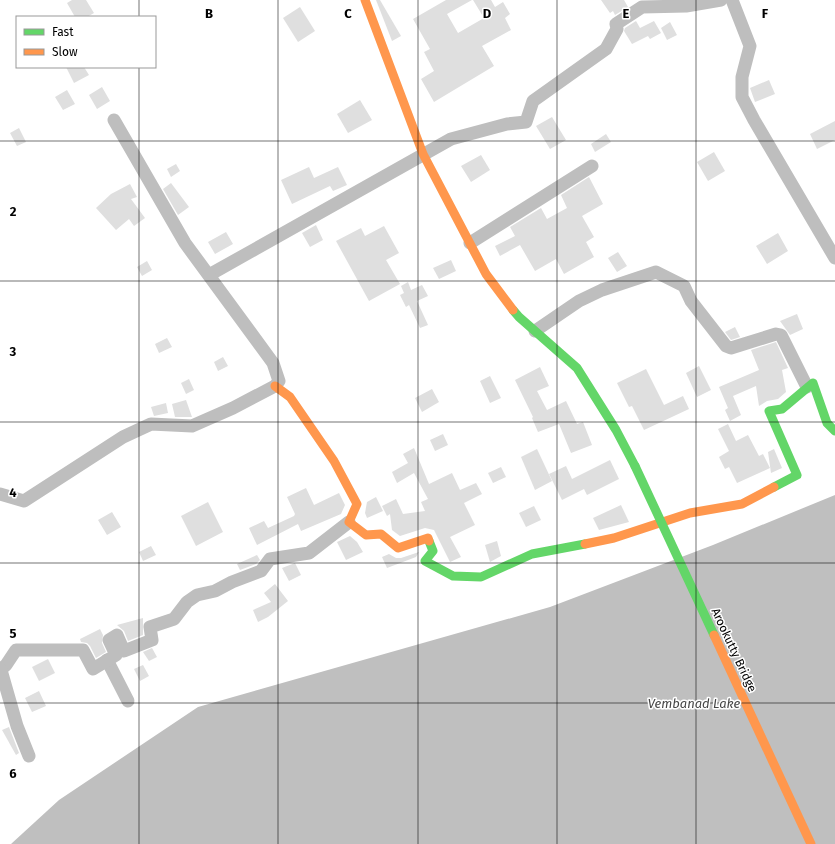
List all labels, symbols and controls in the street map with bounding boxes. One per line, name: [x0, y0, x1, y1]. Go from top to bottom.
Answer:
text: B: [205, 6, 213, 21]
text: C: [344, 6, 352, 21]
text: D: [483, 6, 492, 21]
text: E: [623, 6, 630, 21]
text: F: [762, 6, 769, 21]
legend: [16, 16, 156, 68]
text: Fast: [52, 25, 74, 39]
text: Slow: [52, 45, 78, 59]
text: 2: [10, 204, 17, 219]
text: 3: [9, 344, 17, 359]
text: 4: [9, 485, 17, 500]
street label: Arookutty Bridge: [708, 606, 760, 694]
text: 5: [10, 626, 17, 641]
water label: Vembanad Lake: [648, 696, 741, 711]
text: 6: [9, 766, 17, 781]

